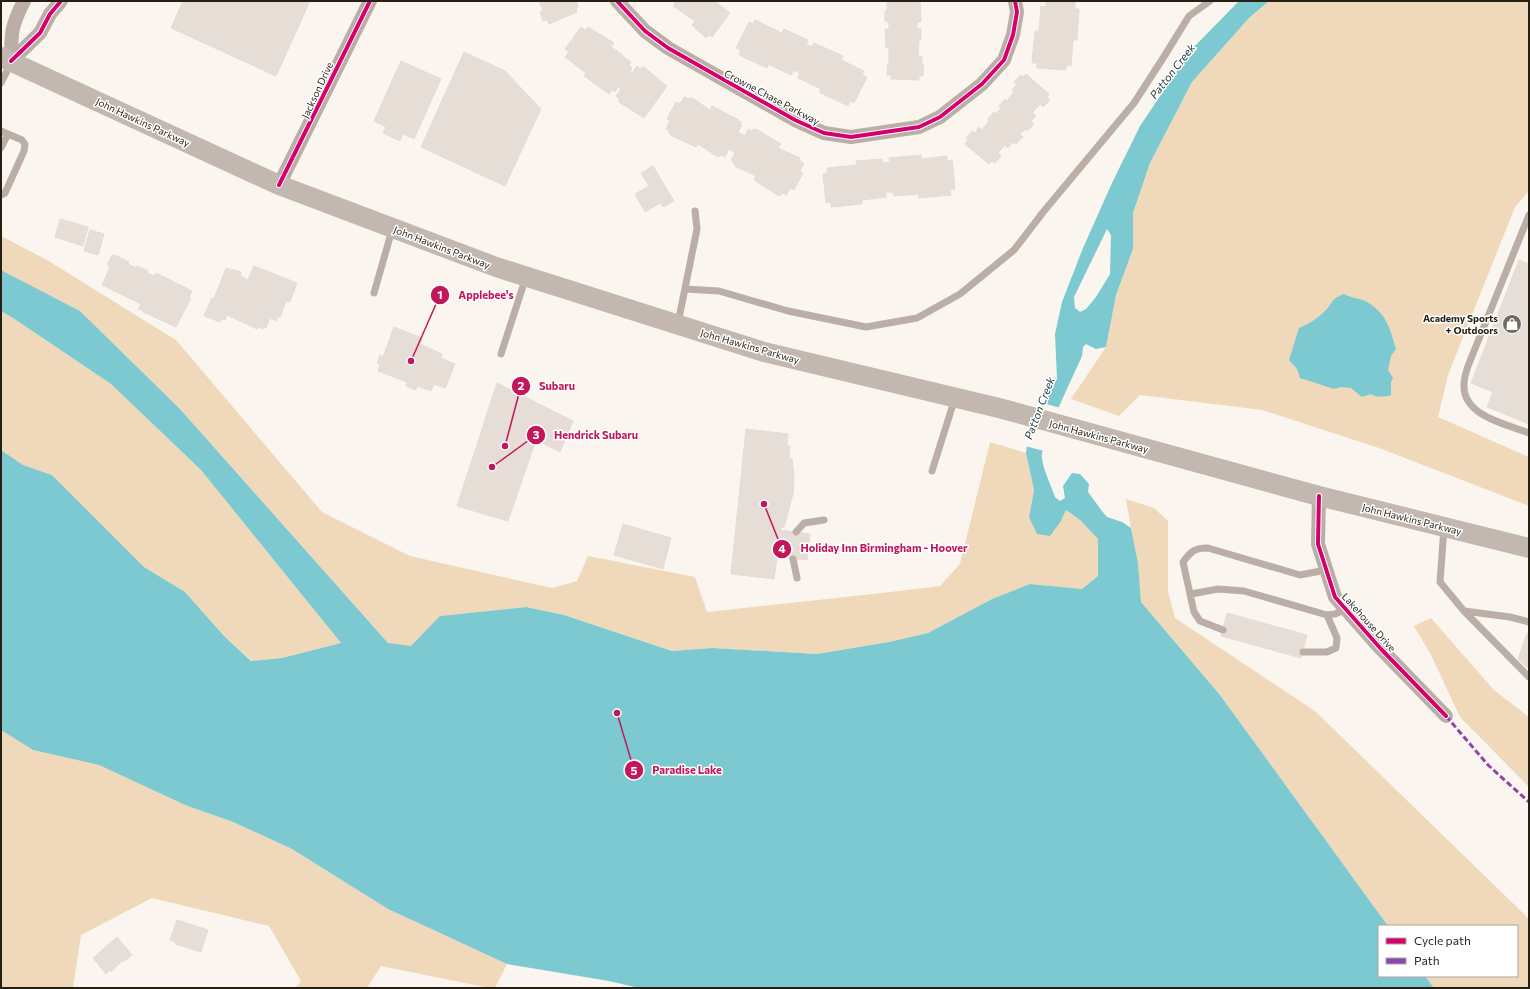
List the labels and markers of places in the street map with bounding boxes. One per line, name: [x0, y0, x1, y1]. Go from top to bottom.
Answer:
callout: Applebee's: [430, 284, 522, 307]
place label: Academy Sports + Outdoors: [1423, 312, 1498, 336]
shop icon: Academy Sports + Outdoors: [1501, 313, 1523, 335]
callout: Subaru: [511, 375, 583, 398]
callout: Hendrick Subaru: [526, 424, 646, 447]
callout: Holiday Inn Birmingham - Hoover: [772, 537, 975, 560]
callout: Paradise Lake: [624, 759, 730, 782]

